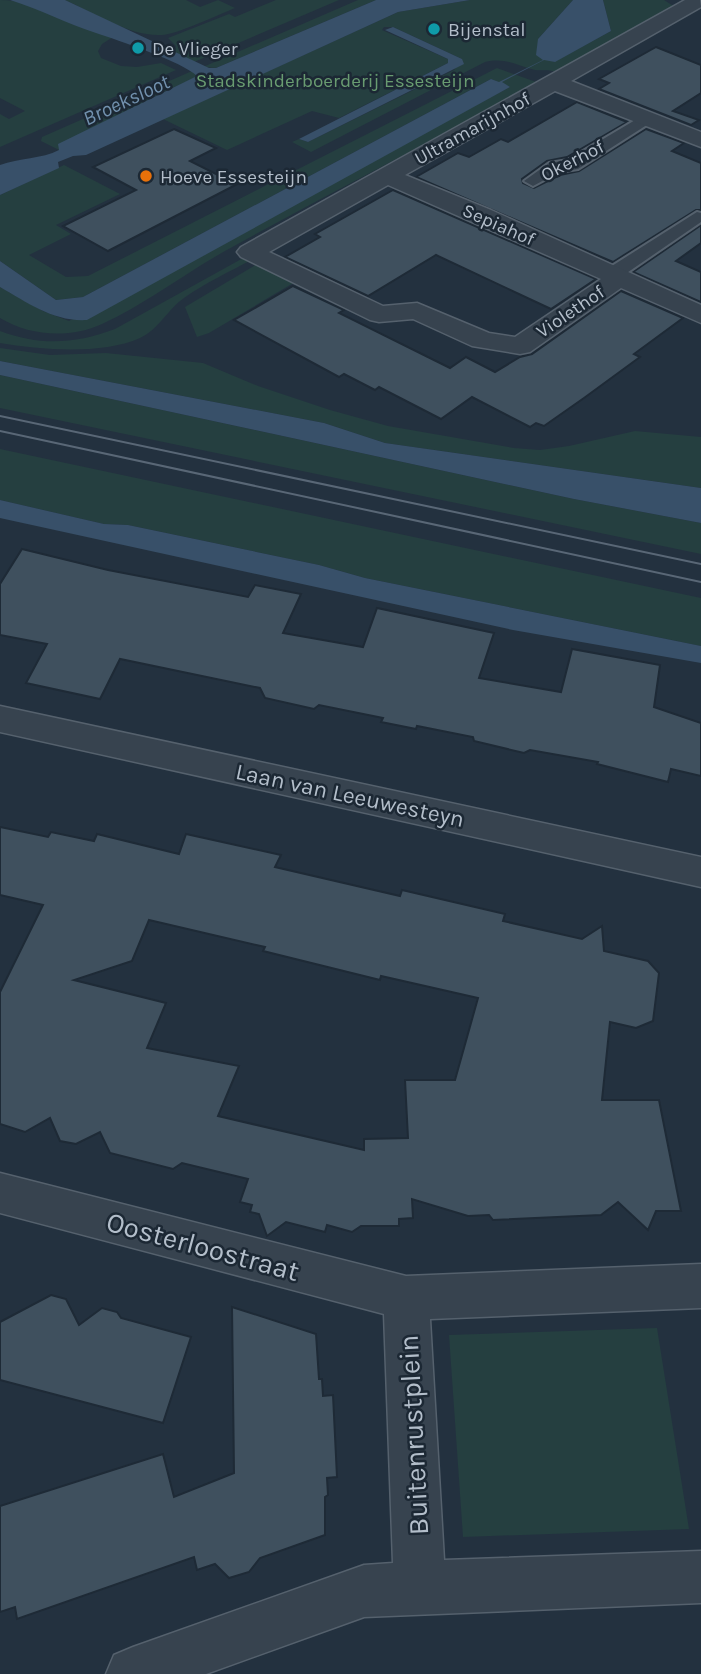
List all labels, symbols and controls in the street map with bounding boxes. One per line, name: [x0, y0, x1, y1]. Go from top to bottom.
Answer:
place label: Bijenstal: [448, 19, 526, 41]
marker: Bijenstal: [426, 21, 442, 37]
place label: De Vlieger: [152, 38, 238, 60]
marker: De Vlieger: [130, 40, 146, 56]
water label: Broeksloot: [79, 69, 174, 130]
park label: Stadskinderboerderij Essesteijn: [196, 70, 474, 92]
street label: Ultramarijnhof: [411, 88, 535, 170]
street label: Okerhof: [537, 135, 608, 186]
place label: Hoeve Essesteijn: [160, 166, 307, 188]
marker: Hoeve Essesteijn: [138, 168, 154, 184]
street label: Sepiahof: [459, 199, 539, 251]
street label: Violethof: [532, 281, 609, 343]
street label: Laan van Leeuwesteyn: [233, 758, 467, 833]
street label: Oosterloostraat: [103, 1205, 303, 1288]
street label: Buitenrustplein: [392, 1334, 435, 1536]

